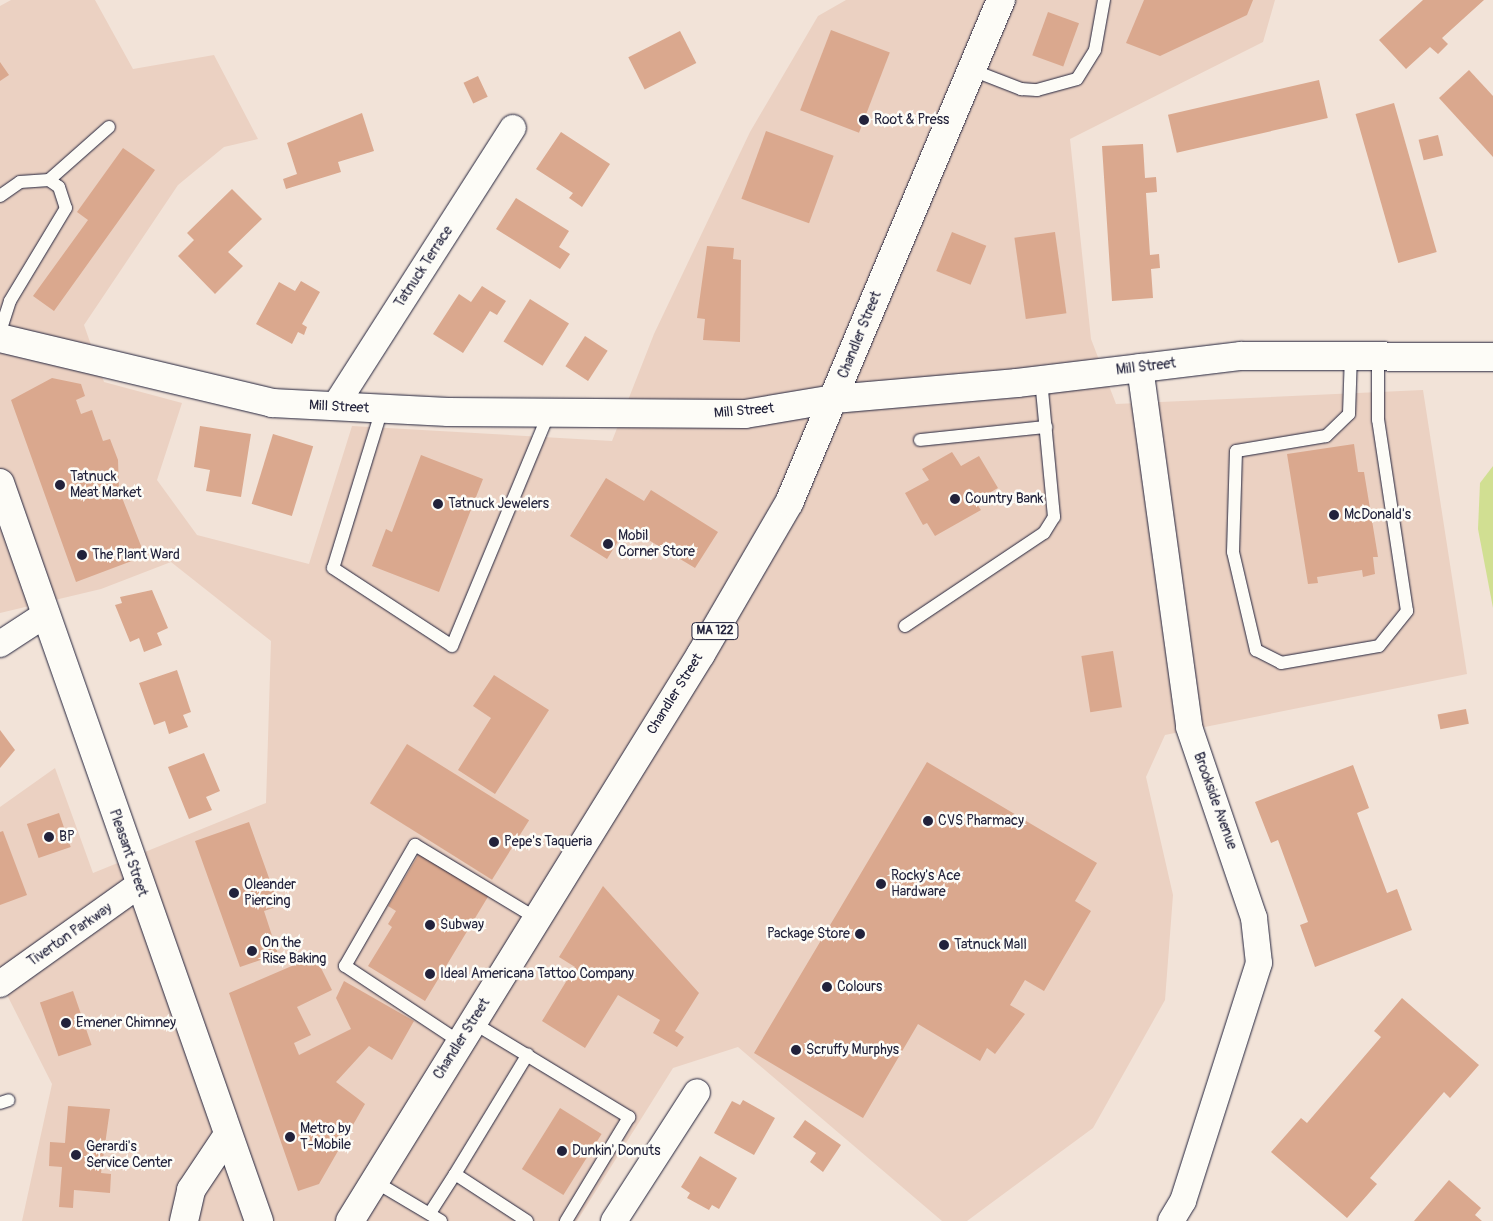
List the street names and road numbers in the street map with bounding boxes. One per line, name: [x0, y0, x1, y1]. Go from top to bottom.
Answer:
street label: Tatnuck Terrace: [391, 223, 457, 311]
street label: Chandler Street: [835, 289, 885, 381]
street label: Mill Street: [1115, 355, 1177, 379]
street label: Mill Street: [308, 397, 370, 417]
street label: Mill Street: [713, 400, 775, 422]
road number: MA 122: [691, 622, 739, 640]
street label: Chandler Street: [643, 650, 707, 738]
street label: Brookside Avenue: [1190, 750, 1240, 852]
street label: Pleasant Street: [105, 807, 151, 899]
street label: Tiverton Parkway: [25, 900, 115, 970]
street label: Chandler Street: [430, 995, 494, 1083]

